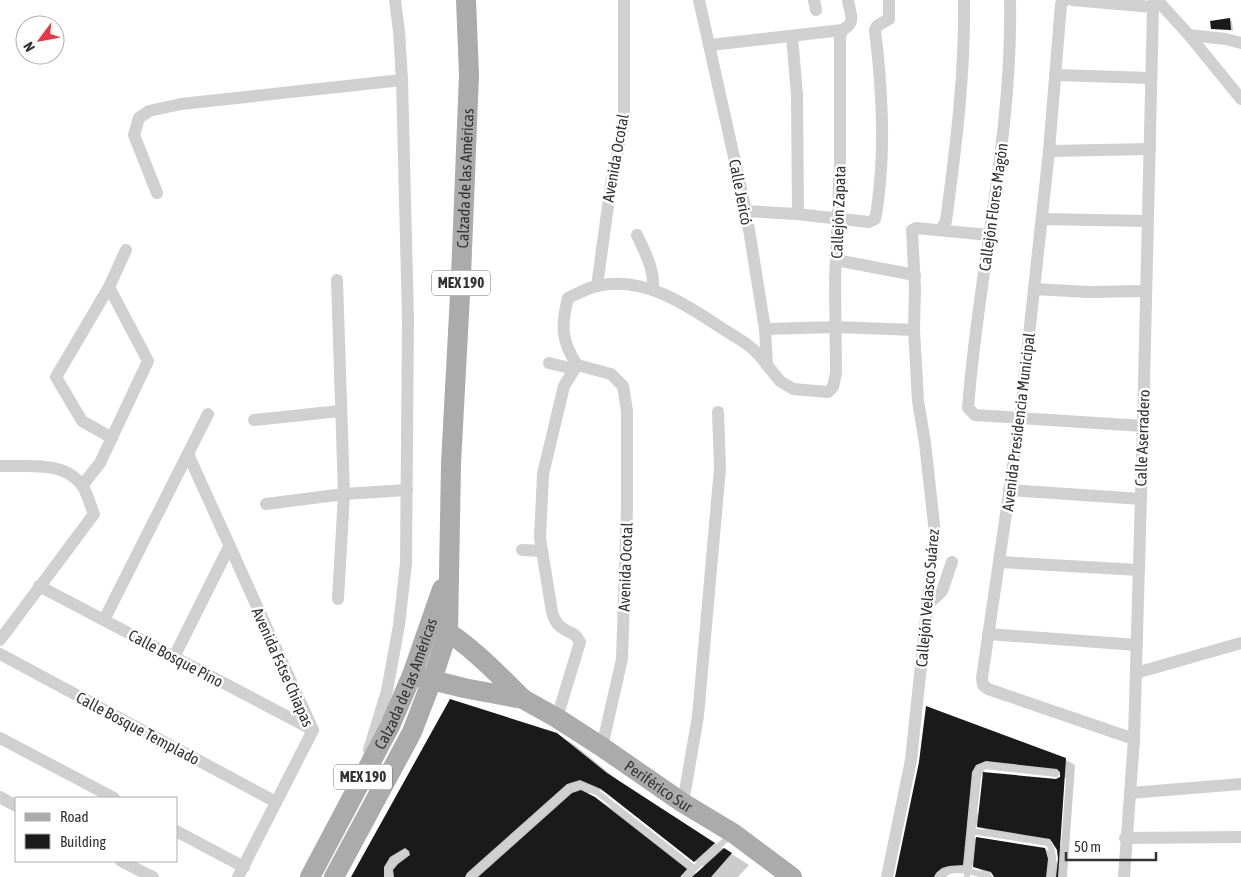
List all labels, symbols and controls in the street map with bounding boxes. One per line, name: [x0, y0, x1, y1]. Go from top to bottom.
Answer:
north arrow: [15, 15, 65, 65]
text: N: [20, 39, 38, 55]
street label: Calzada de las Américas: [453, 108, 477, 249]
street label: Avenida Ocotal: [598, 112, 632, 204]
street label: Callejón Flores Magón: [975, 142, 1012, 272]
street label: Calle Jericó: [726, 158, 756, 226]
street label: Callejón Zapata: [827, 165, 850, 259]
road number: MEX 190: [432, 270, 490, 296]
street label: Avenida Presidencia Municipal: [998, 331, 1039, 513]
street label: Calle Aserradero: [1131, 389, 1153, 487]
street label: Avenida Ocotal: [614, 521, 636, 612]
street label: Callejón Velasco Suárez: [912, 528, 943, 668]
street label: Avenida Fstse Chiapas: [248, 605, 318, 730]
street label: Calzada de las Américas: [370, 615, 440, 752]
street label: Calle Bosque Pino: [125, 626, 226, 691]
street label: Calle Bosque Templado: [73, 688, 203, 769]
street label: Periférico Sur: [621, 757, 696, 816]
road number: MEX 190: [334, 764, 392, 790]
legend: [15, 797, 178, 862]
text: Road: [60, 808, 89, 825]
scale bar: [1066, 830, 1156, 862]
text: Building: [60, 833, 106, 850]
text: 50 m: [1074, 838, 1101, 855]

